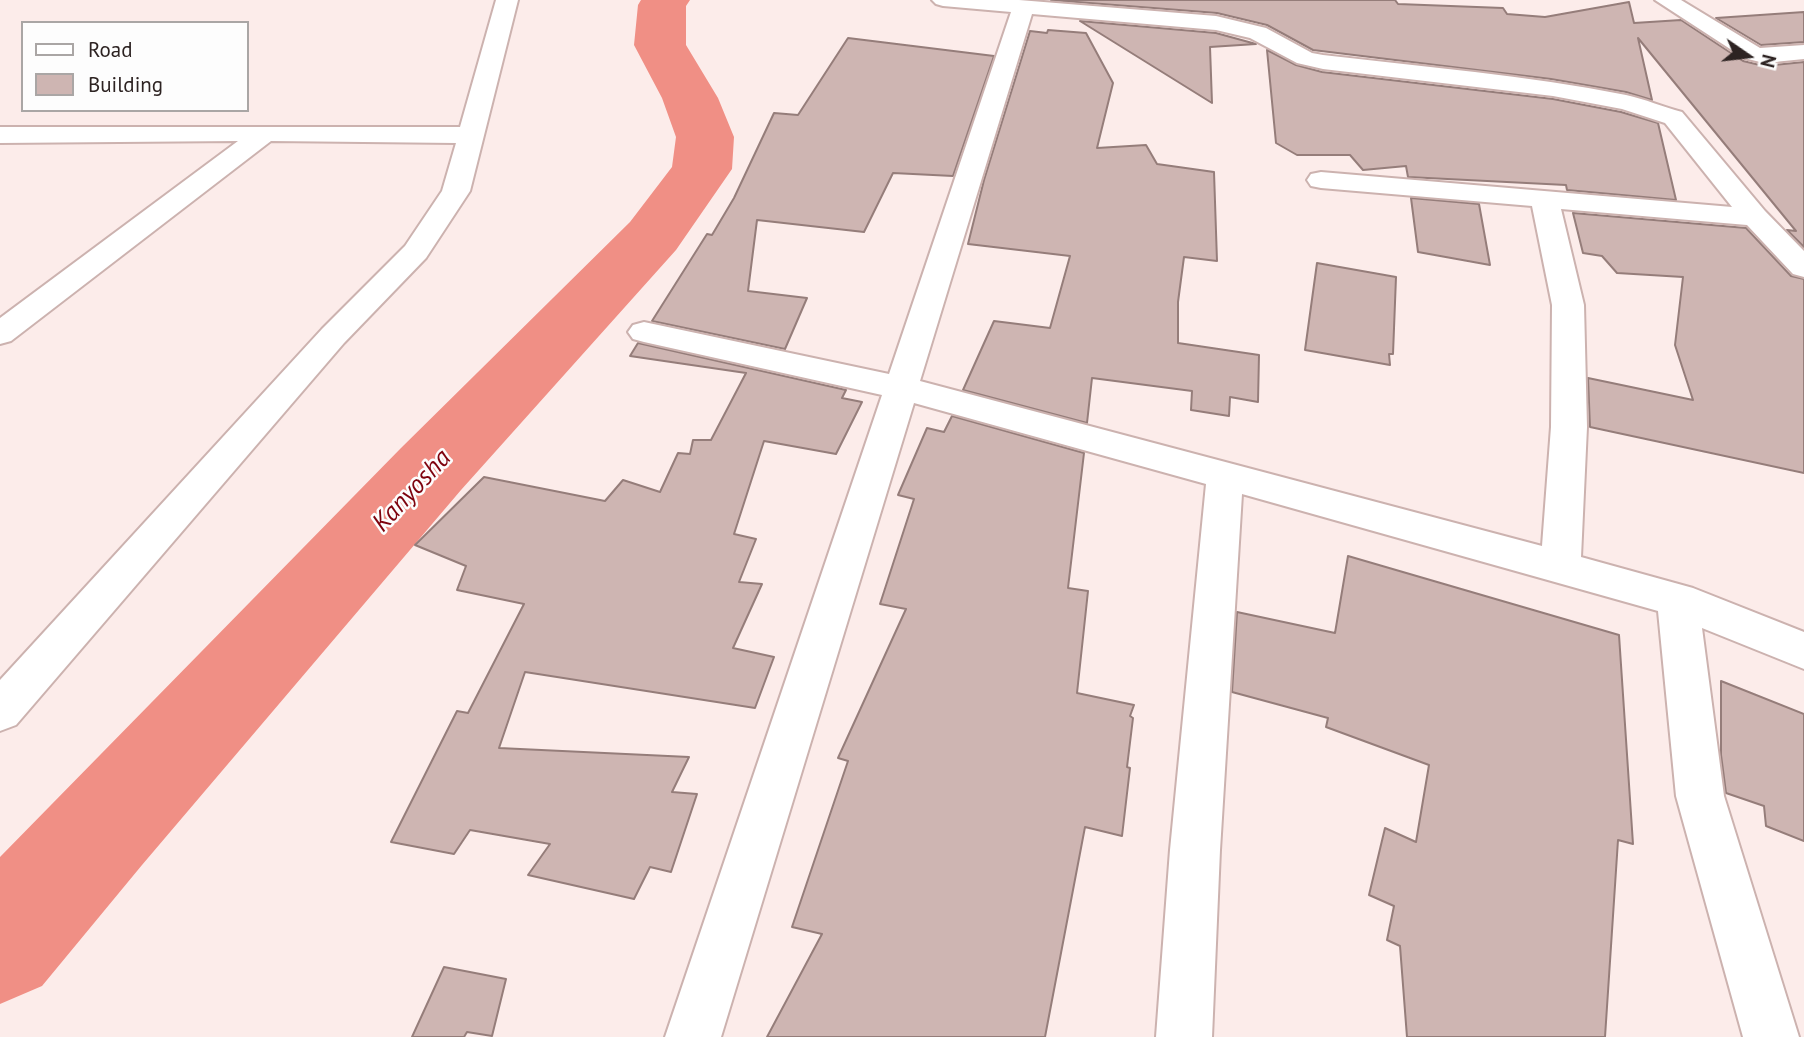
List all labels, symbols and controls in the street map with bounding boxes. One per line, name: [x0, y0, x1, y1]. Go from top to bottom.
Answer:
legend: [21, 21, 248, 112]
north arrow: [1713, 21, 1783, 91]
text: Road: [88, 36, 132, 63]
text: N: [1755, 52, 1782, 70]
text: Building: [88, 71, 163, 98]
water label: Kanyosha: [366, 443, 458, 539]

